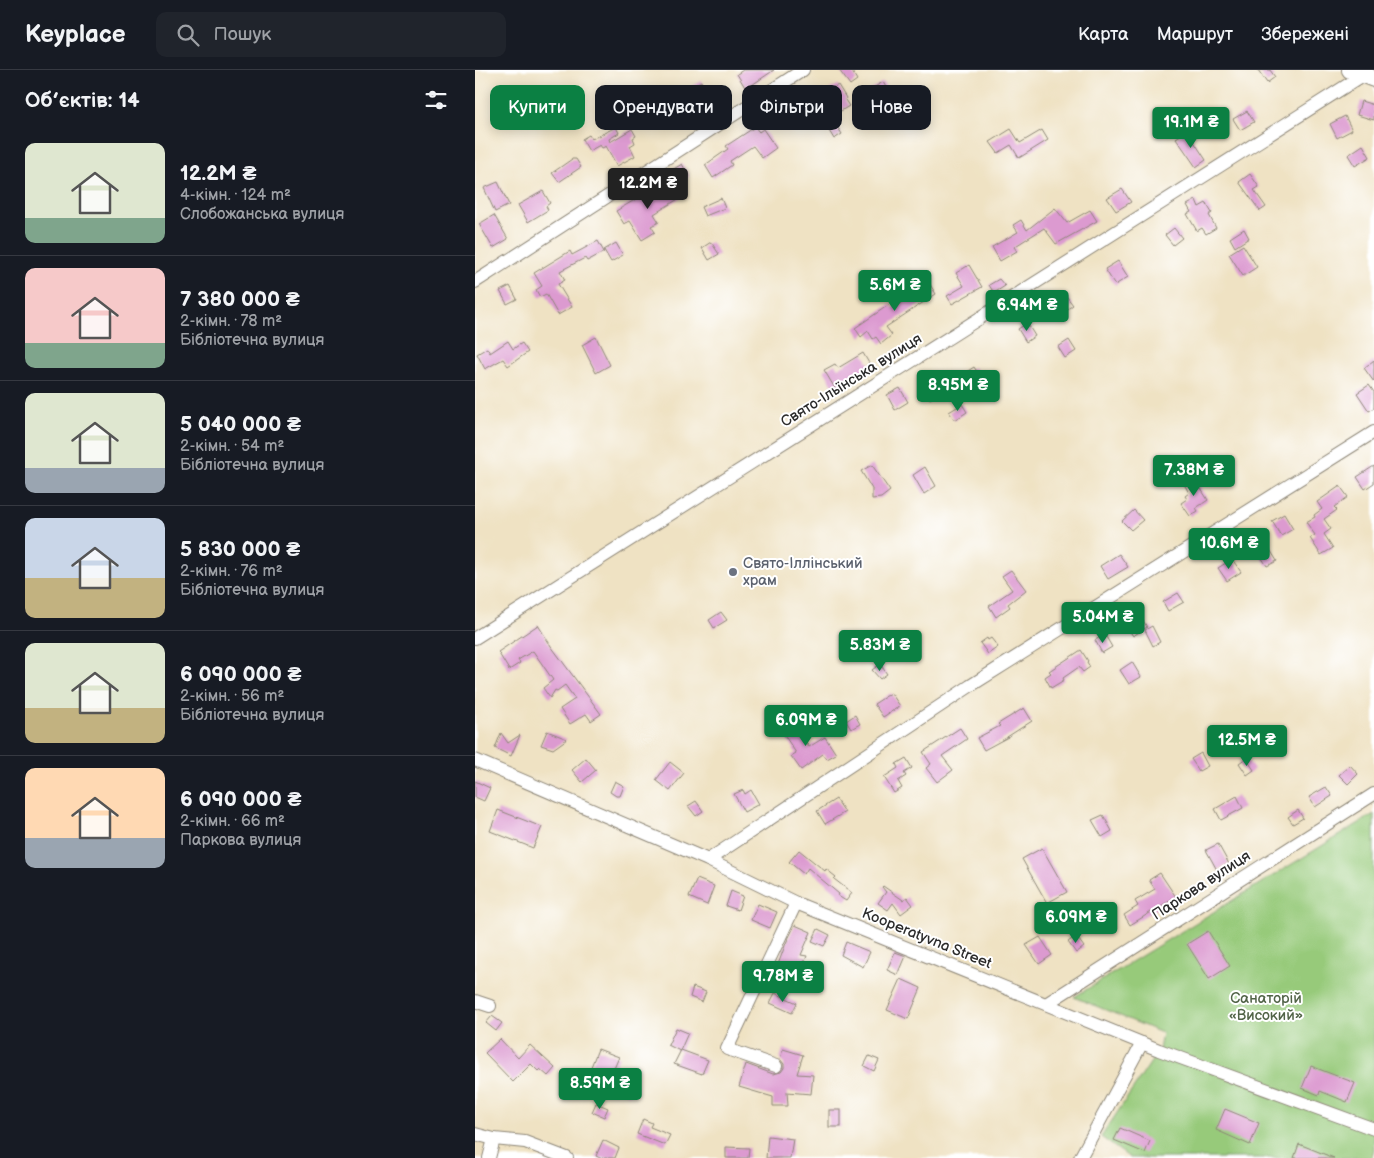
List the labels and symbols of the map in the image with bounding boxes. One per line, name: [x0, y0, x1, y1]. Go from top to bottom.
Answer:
pin: 19.1M ₴: [1145, 106, 1237, 149]
pin: 12.2M ₴: [602, 168, 694, 210]
pin: 5.6M ₴: [854, 270, 936, 312]
pin: 6.94M ₴: [981, 290, 1073, 332]
street label: Свято-Ільїнська вулиця: [777, 329, 925, 432]
pin: 8.95M ₴: [912, 370, 1004, 412]
pin: 7.38M ₴: [1148, 454, 1240, 497]
pin: 10.6M ₴: [1183, 528, 1275, 570]
place label: Свято-Іллінський храм: [743, 554, 863, 590]
marker: Свято-Іллінський храм: [727, 566, 739, 578]
pin: 5.04M ₴: [1057, 602, 1149, 644]
pin: 5.83M ₴: [834, 630, 926, 672]
pin: 6.09M ₴: [760, 704, 852, 747]
pin: 12.5M ₴: [1201, 724, 1293, 767]
street label: Паркова вулиця: [1148, 846, 1254, 924]
pin: 6.09M ₴: [1030, 902, 1122, 944]
street label: Kooperatyvna Street: [859, 904, 995, 973]
pin: 9.78M ₴: [737, 960, 829, 1003]
park label: Санаторій «Високий»: [1229, 989, 1303, 1025]
pin: 8.59M ₴: [554, 1068, 646, 1110]

